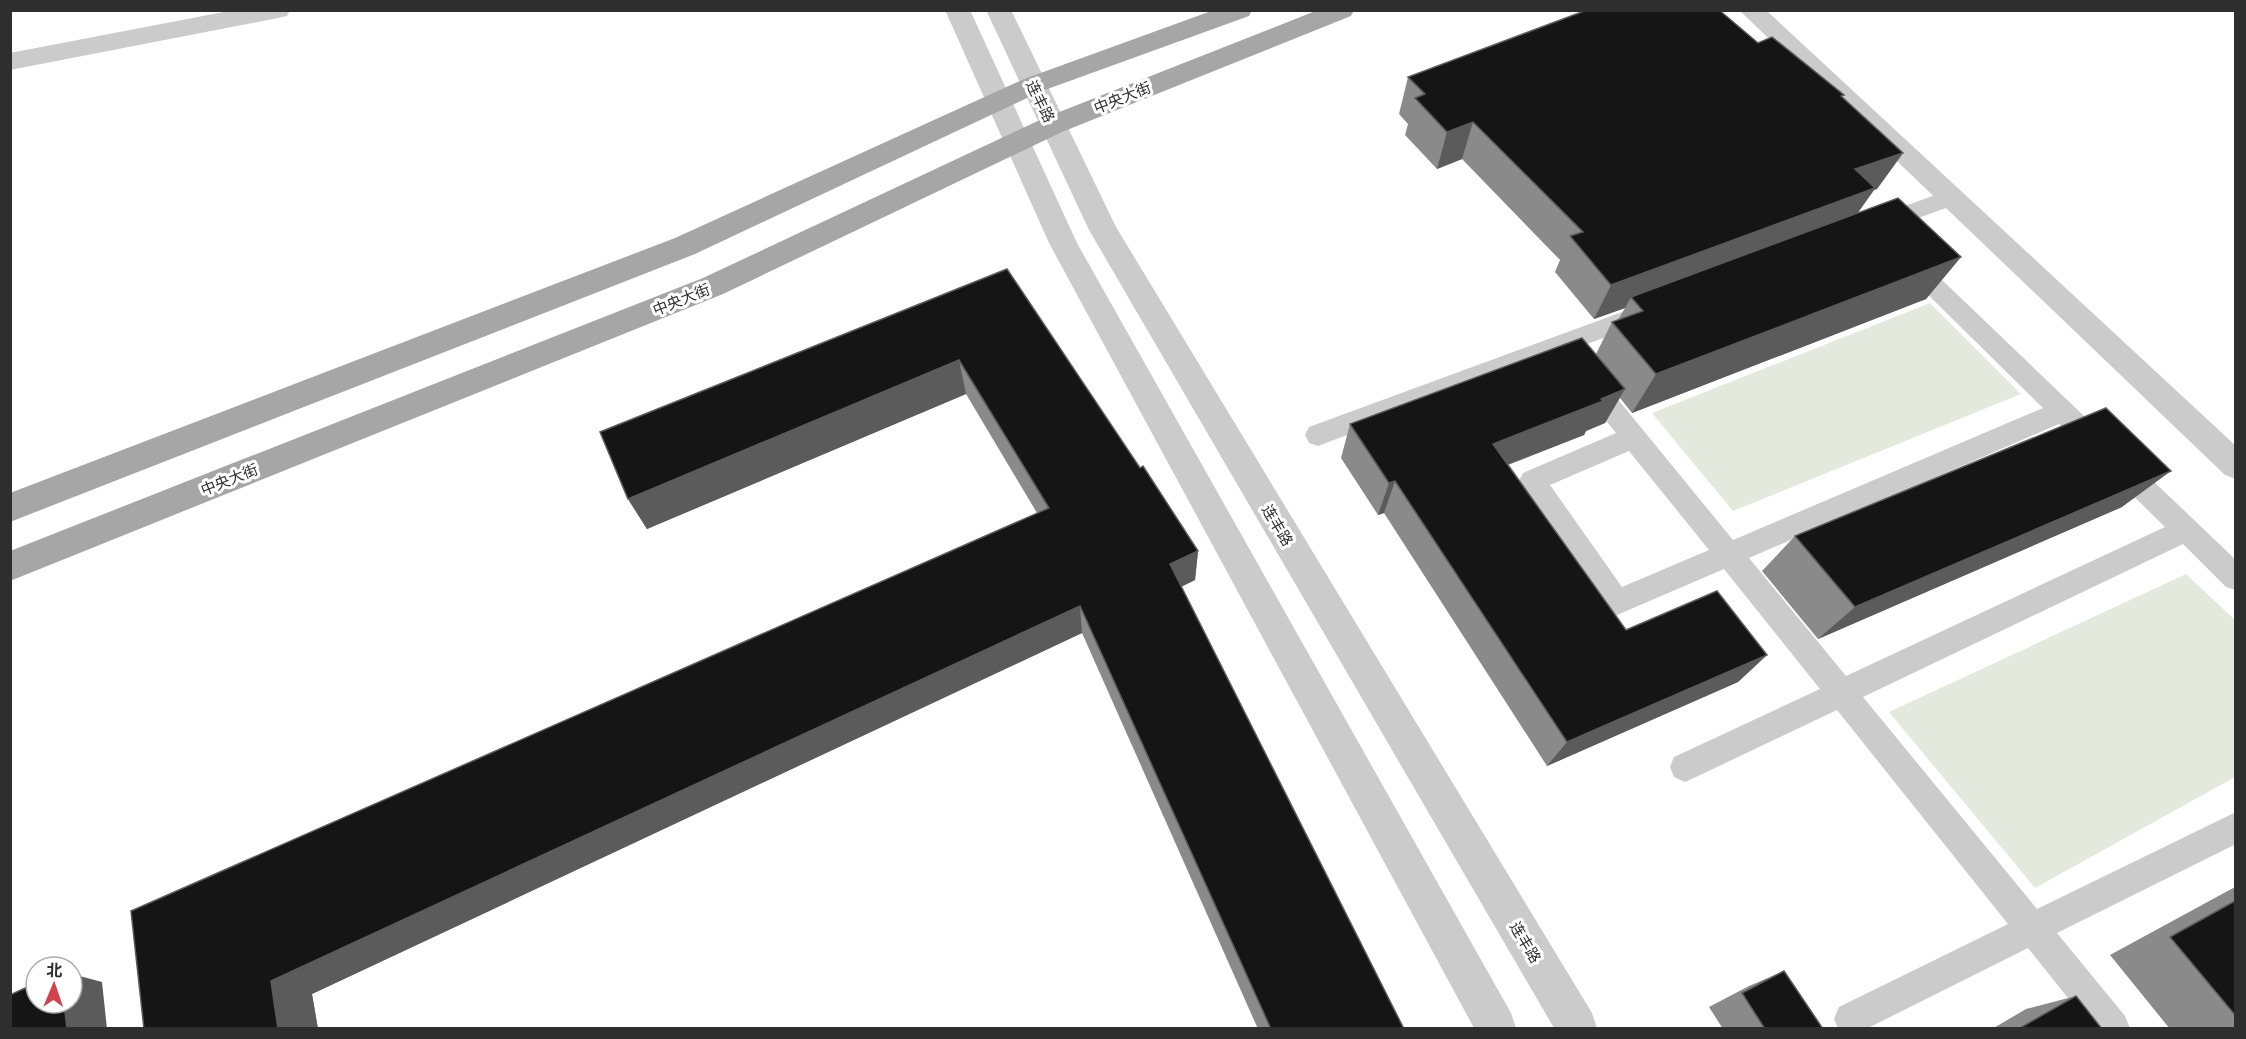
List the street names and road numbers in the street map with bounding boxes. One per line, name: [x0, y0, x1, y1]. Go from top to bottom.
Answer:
street label: 连丰路: [1023, 77, 1059, 125]
street label: 中央大街: [1091, 77, 1153, 117]
street label: 中央大街: [650, 279, 712, 319]
street label: 中央大街: [198, 459, 260, 499]
street label: 连丰路: [1259, 501, 1297, 549]
street label: 连丰路: [1507, 918, 1545, 966]

